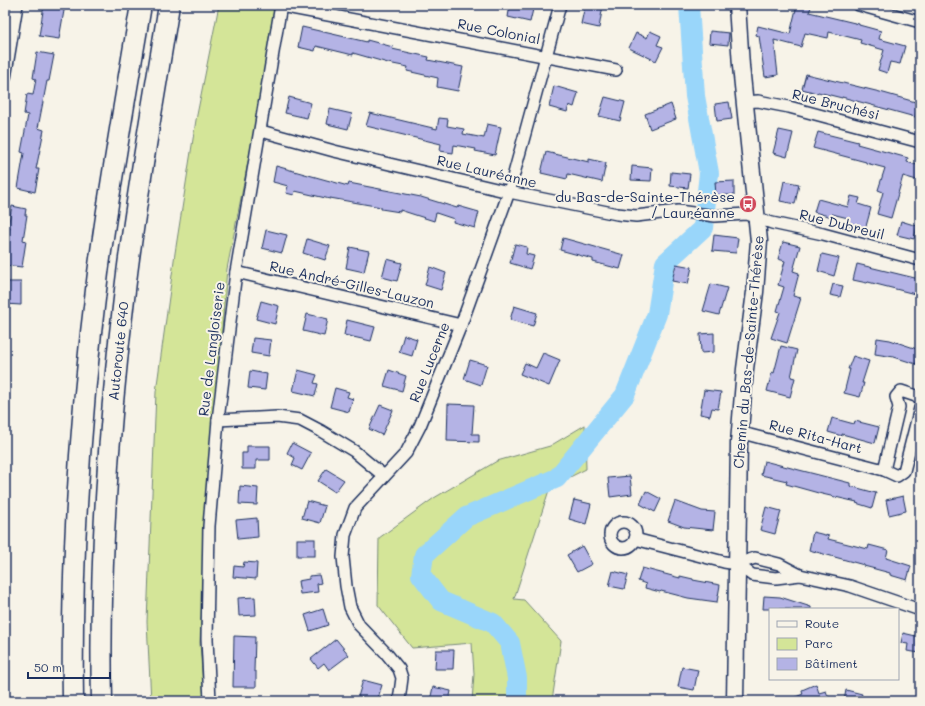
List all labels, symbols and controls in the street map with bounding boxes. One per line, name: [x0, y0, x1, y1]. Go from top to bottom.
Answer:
street label: Rue Colonial: [456, 14, 542, 48]
street label: Rue Bruchési: [790, 84, 882, 124]
street label: Rue Lauréanne: [435, 150, 539, 192]
place label: du Bas-de-Sainte-Thérèse / Lauréanne: [555, 187, 735, 222]
bus stop icon: du Bas-de-Sainte-Thérèse / Lauréanne: [738, 194, 758, 214]
street label: Rue Dubreuil: [797, 204, 887, 244]
street label: Chemin du Bas-de-Sainte-Thérèse: [728, 235, 768, 469]
street label: Rue André-Gilles-Lauzon: [268, 256, 436, 312]
street label: Rue de Langloiserie: [193, 281, 229, 417]
street label: Autoroute 640: [103, 300, 133, 401]
street label: Rue Lucerne: [404, 319, 454, 405]
street label: Rue Rita-Hart: [767, 414, 865, 458]
legend: [769, 608, 899, 680]
text: Route: [805, 615, 839, 631]
text: Parc: [805, 635, 833, 651]
scale bar: [28, 654, 110, 680]
text: Bâtiment: [805, 655, 858, 671]
text: 50 m: [34, 659, 62, 675]

